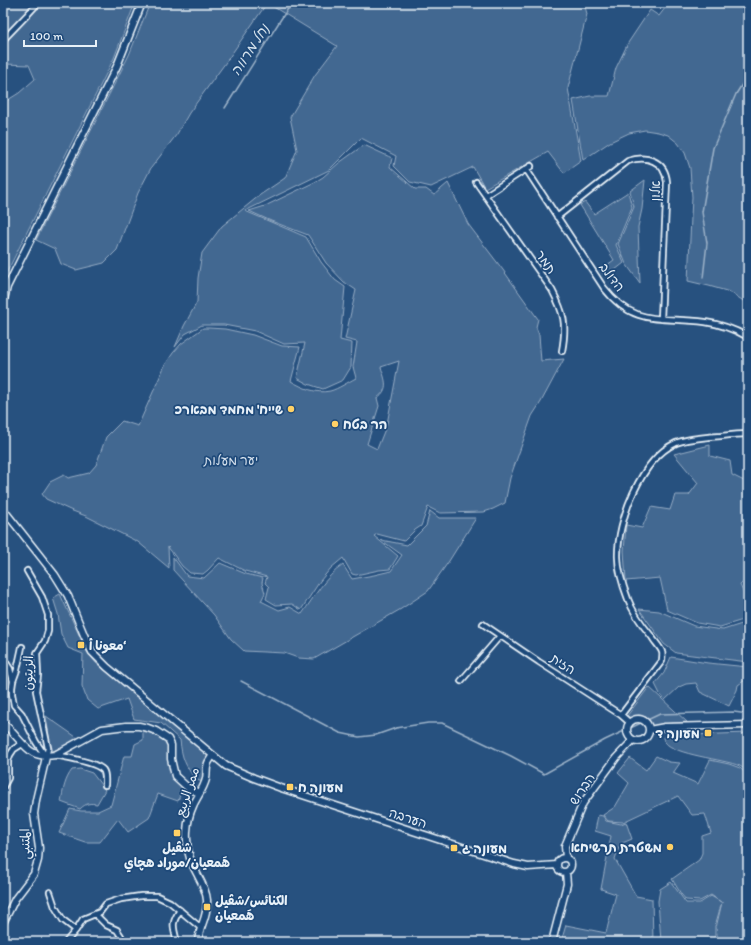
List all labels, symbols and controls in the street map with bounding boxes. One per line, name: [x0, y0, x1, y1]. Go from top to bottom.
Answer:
water label: נחל מרווה: [227, 20, 273, 79]
scale bar: [24, 22, 96, 48]
text: 100 m: [30, 29, 63, 43]
street label: אלון: [648, 181, 663, 201]
street label: תמר: [533, 247, 559, 277]
street label: הדולב: [596, 260, 628, 294]
place label: שייח' מחמד מבארכ: [174, 402, 283, 417]
marker: שייח' מחמד מבארכ: [286, 404, 296, 414]
place label: הר בטח: [343, 417, 387, 432]
marker: הר בטח: [330, 419, 340, 429]
park label: יער מעלות: [203, 453, 258, 468]
place label: معونا أ‘: [89, 637, 127, 654]
marker: معونا أ‘: [76, 640, 86, 650]
street label: הזית: [547, 650, 578, 677]
street label: الزيتون: [20, 655, 37, 691]
place label: מעונה ד: [655, 726, 700, 742]
marker: מעונה ד: [703, 728, 713, 738]
street label: ممر الربيع: [172, 765, 205, 820]
street label: הברוש: [566, 770, 598, 808]
place label: מעונה ח: [298, 780, 343, 796]
marker: מעונה ח: [285, 782, 295, 792]
street label: הערבה: [387, 805, 429, 831]
street label: المتنبي: [17, 828, 37, 860]
marker: شڤيل هَمعيان/موراد هچاي: [172, 828, 182, 838]
place label: شڤيل هَمعيان/موراد هچاي: [124, 840, 231, 873]
place label: משטרת תרשיחא: [571, 840, 662, 855]
place label: מעונה ג: [462, 841, 507, 857]
marker: משטרת תרשיחא: [665, 842, 675, 852]
marker: מעונה ג: [449, 843, 459, 853]
place label: الكنائس/شڤيل هَمعيان: [215, 893, 288, 924]
marker: الكنائس/شڤيل هَمعيان: [202, 902, 212, 912]

